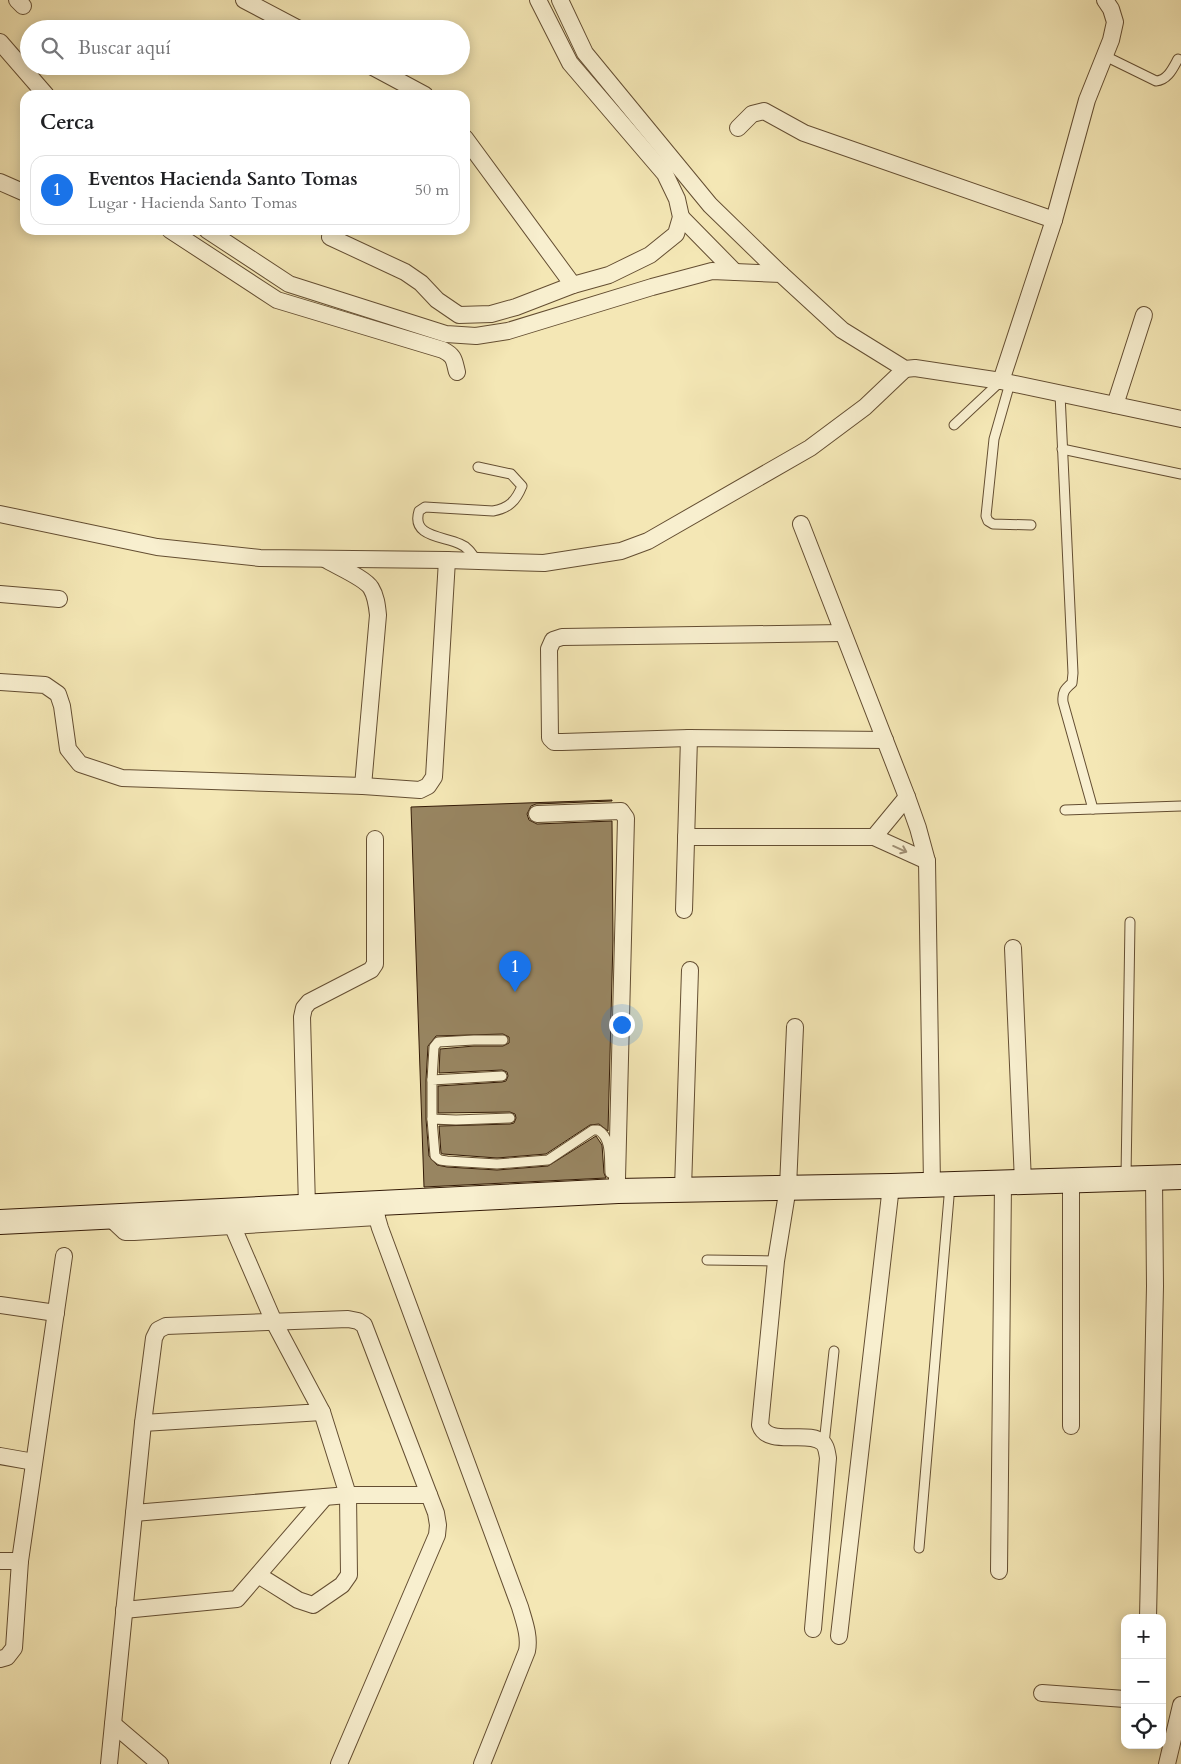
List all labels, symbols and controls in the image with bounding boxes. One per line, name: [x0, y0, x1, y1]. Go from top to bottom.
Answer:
search box: [20, 20, 470, 75]
icon: search: [38, 34, 66, 62]
text: Buscar aquí: [78, 35, 171, 61]
text: Cerca: [40, 108, 94, 137]
text: Eventos Hacienda Santo Tomas: [88, 166, 358, 192]
text: 1: [53, 179, 61, 201]
text: 50 m: [415, 179, 449, 201]
text: Lugar · Hacienda Santo Tomas: [88, 192, 297, 214]
one-way arrow: [892, 845, 907, 855]
pin: 1: [499, 951, 531, 992]
your location: [609, 1012, 635, 1038]
map controls: [1121, 1614, 1166, 1749]
button: +: [1121, 1614, 1166, 1659]
button: −: [1121, 1659, 1166, 1704]
button: locate: [1121, 1704, 1166, 1749]

